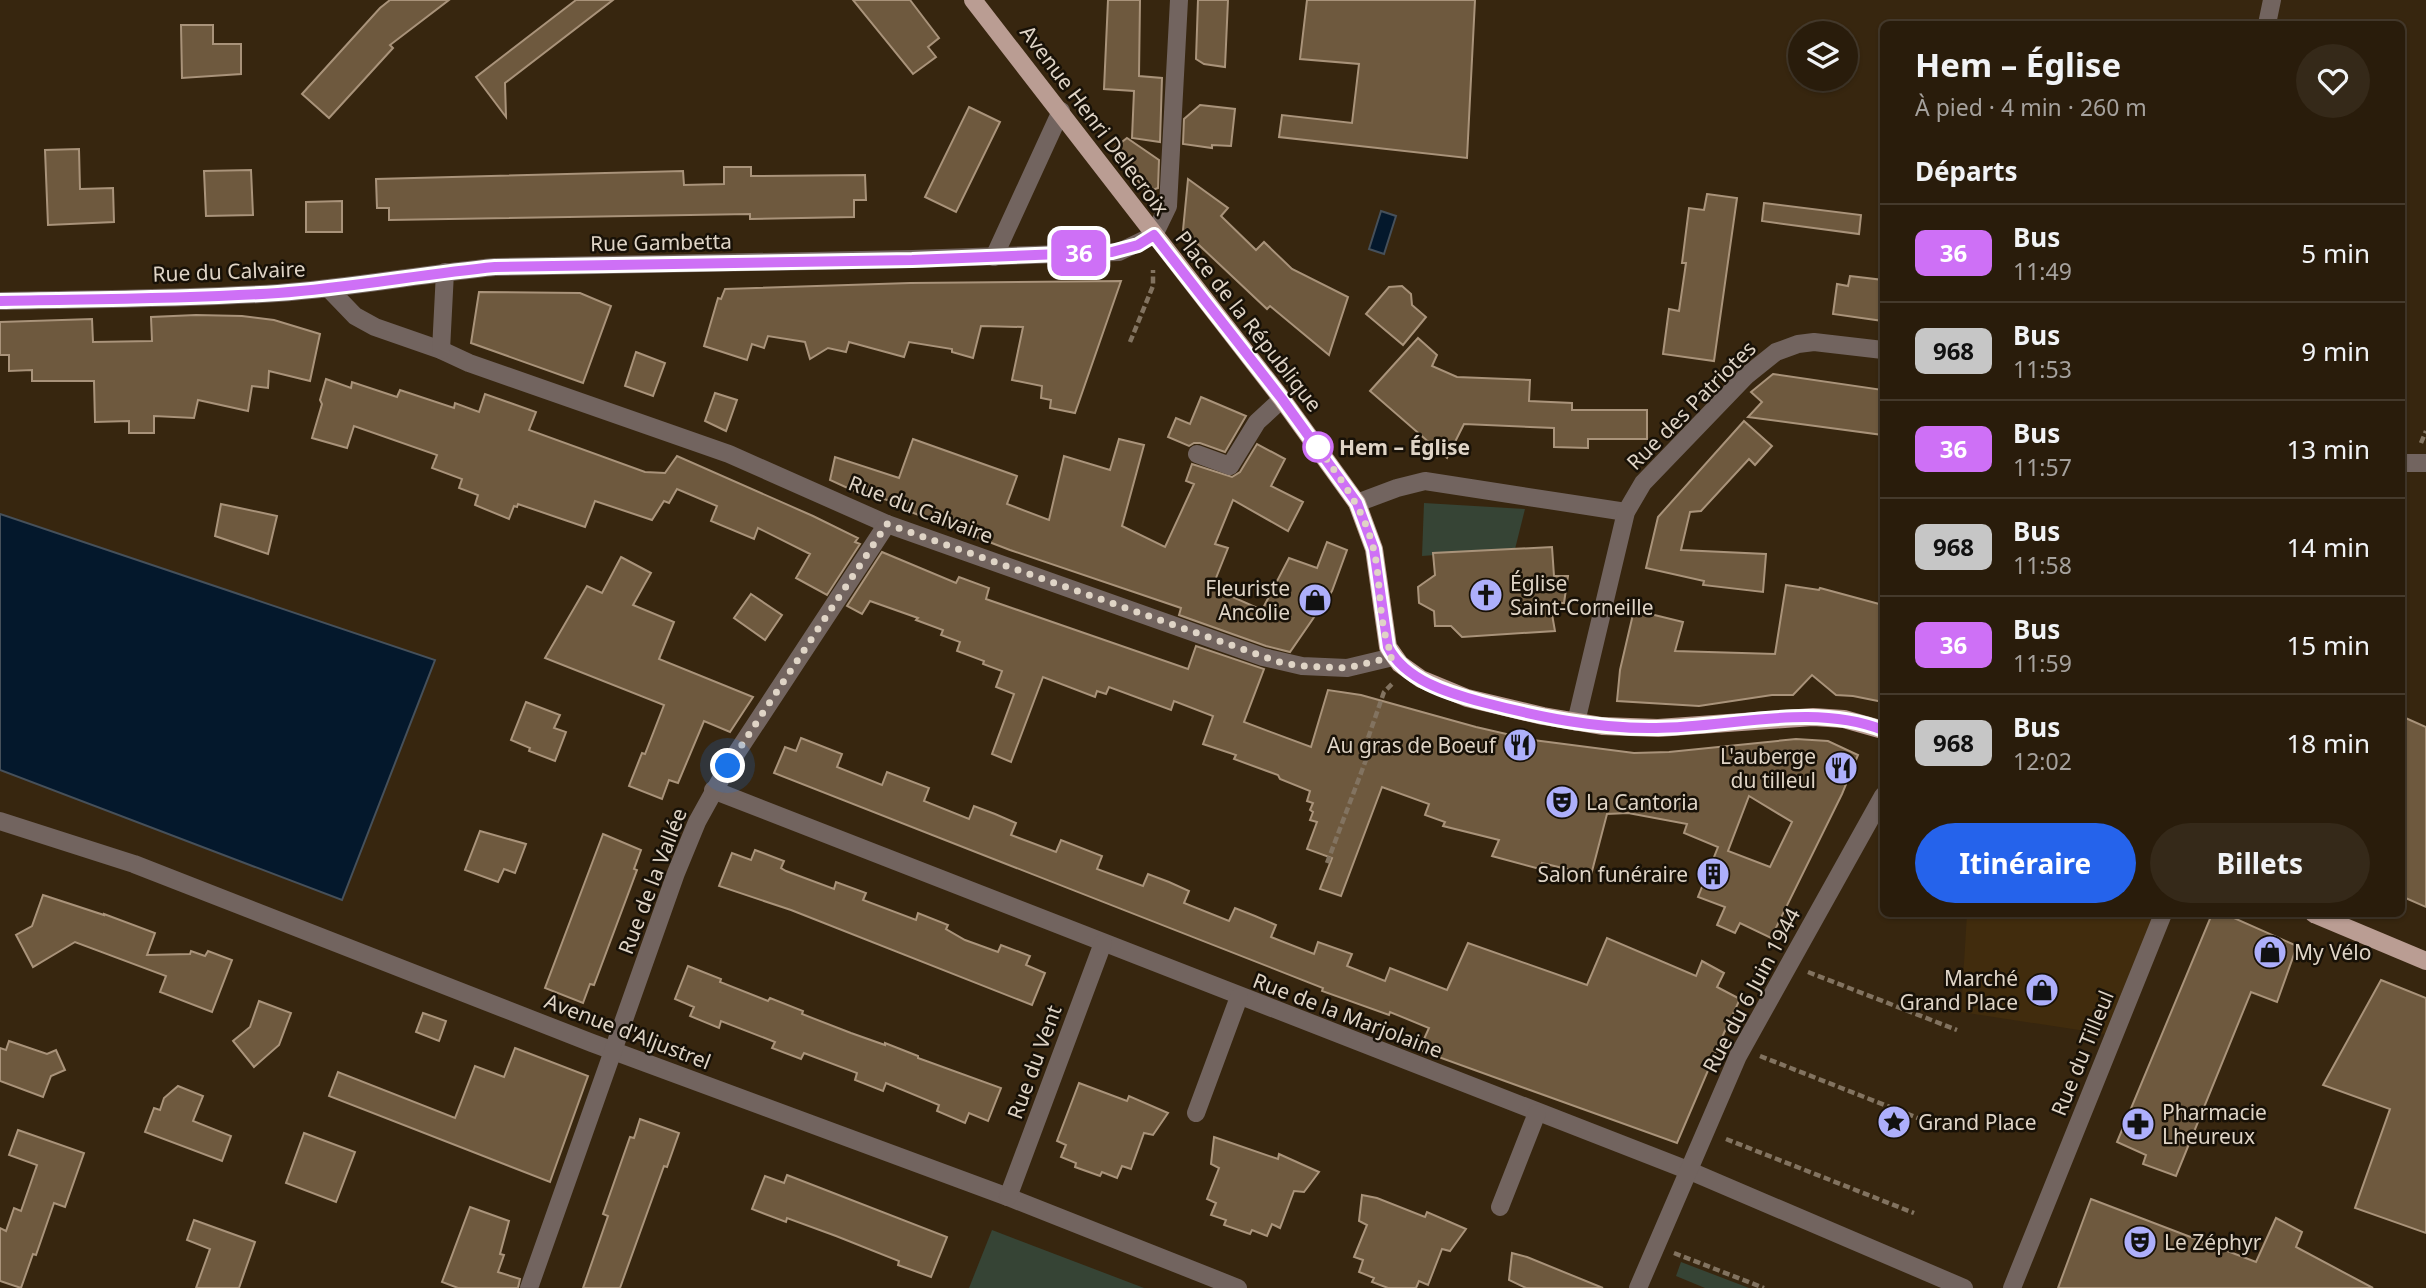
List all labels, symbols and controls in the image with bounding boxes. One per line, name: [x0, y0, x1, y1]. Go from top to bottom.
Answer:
street label: Avenue Henri Delecroix: [1014, 19, 1176, 221]
map controls: [1788, 21, 1858, 91]
button: layers: [1788, 21, 1858, 91]
text: Hem – Église: [1915, 42, 2121, 87]
button: heart: [2296, 44, 2370, 118]
text: À pied · 4 min · 260 m: [1915, 91, 2147, 123]
text: Départs: [1915, 153, 2018, 189]
text: Bus: [2013, 219, 2060, 255]
street label: Place de la République: [1169, 225, 1329, 417]
street label: Rue Gambetta: [590, 227, 732, 257]
line badge: 36: [1048, 230, 1110, 276]
text: 5 min: [2301, 235, 2370, 271]
text: 36: [1065, 236, 1093, 269]
text: 36: [1940, 236, 1967, 269]
street label: Rue du Calvaire: [152, 254, 306, 288]
text: 11:49: [2013, 255, 2072, 287]
text: Bus: [2013, 317, 2060, 353]
text: 9 min: [2301, 333, 2370, 369]
street label: Rue des Patriotes: [1620, 334, 1762, 476]
text: 968: [1933, 334, 1974, 367]
text: 11:53: [2013, 353, 2072, 385]
text: Bus: [2013, 415, 2060, 451]
text: 13 min: [2286, 431, 2370, 467]
marker: Hem – Église: [1303, 432, 1333, 462]
text: 36: [1940, 432, 1967, 465]
place label: Hem – Église: [1339, 433, 1470, 461]
text: 11:57: [2013, 451, 2072, 483]
street label: Rue du Calvaire: [844, 468, 998, 550]
text: Bus: [2013, 513, 2060, 549]
text: 14 min: [2286, 529, 2370, 565]
text: 968: [1933, 530, 1974, 563]
text: 11:58: [2013, 549, 2072, 581]
place label: Église Saint-Corneille: [1510, 569, 1654, 621]
place label: Fleuriste Ancolie: [1205, 574, 1290, 626]
church icon: Église Saint-Corneille: [1467, 576, 1505, 614]
shop icon: Fleuriste Ancolie: [1296, 581, 1334, 619]
text: Bus: [2013, 611, 2060, 647]
text: 15 min: [2286, 627, 2370, 663]
text: 36: [1940, 628, 1967, 661]
text: 11:59: [2013, 647, 2072, 679]
text: Bus: [2013, 709, 2060, 745]
text: 18 min: [2286, 725, 2370, 761]
restaurant icon: Au gras de Boeuf: [1501, 726, 1539, 764]
text: 968: [1933, 726, 1974, 759]
place label: Au gras de Boeuf: [1327, 731, 1498, 759]
place label: L'auberge du tilleul: [1720, 742, 1816, 794]
text: 12:02: [2013, 745, 2072, 777]
your location: [710, 748, 745, 783]
restaurant icon: L'auberge du tilleul: [1822, 749, 1860, 787]
theatre icon: La Cantoria: [1543, 783, 1581, 821]
place label: La Cantoria: [1586, 788, 1698, 816]
street label: Rue de la Vallée: [611, 804, 693, 958]
button: Itinéraire: [1915, 823, 2136, 903]
button: Billets: [2150, 823, 2370, 903]
building icon: Salon funéraire: [1694, 855, 1732, 893]
place label: Salon funéraire: [1538, 860, 1688, 888]
street label: Rue du 6 Juin 1944: [1696, 903, 1806, 1077]
shop icon: My Vélo: [2251, 933, 2289, 971]
place label: My Vélo: [2294, 938, 2371, 966]
place label: Marché Grand Place: [1899, 964, 2018, 1016]
street label: Rue de la Marjolaine: [1249, 966, 1447, 1064]
shop icon: Marché Grand Place: [2023, 971, 2061, 1009]
street label: Avenue d'Aljustrel: [541, 986, 715, 1076]
street label: Rue du Tilleul: [2044, 986, 2120, 1120]
street label: Rue du Vent: [1000, 1001, 1068, 1123]
place label: Pharmacie Lheureux: [2162, 1098, 2267, 1150]
place icon: Grand Place: [1875, 1103, 1913, 1141]
pharmacy icon: Pharmacie Lheureux: [2119, 1105, 2157, 1143]
place label: Grand Place: [1918, 1108, 2037, 1136]
theatre icon: Le Zéphyr: [2121, 1223, 2159, 1261]
place label: Le Zéphyr: [2164, 1228, 2262, 1256]

